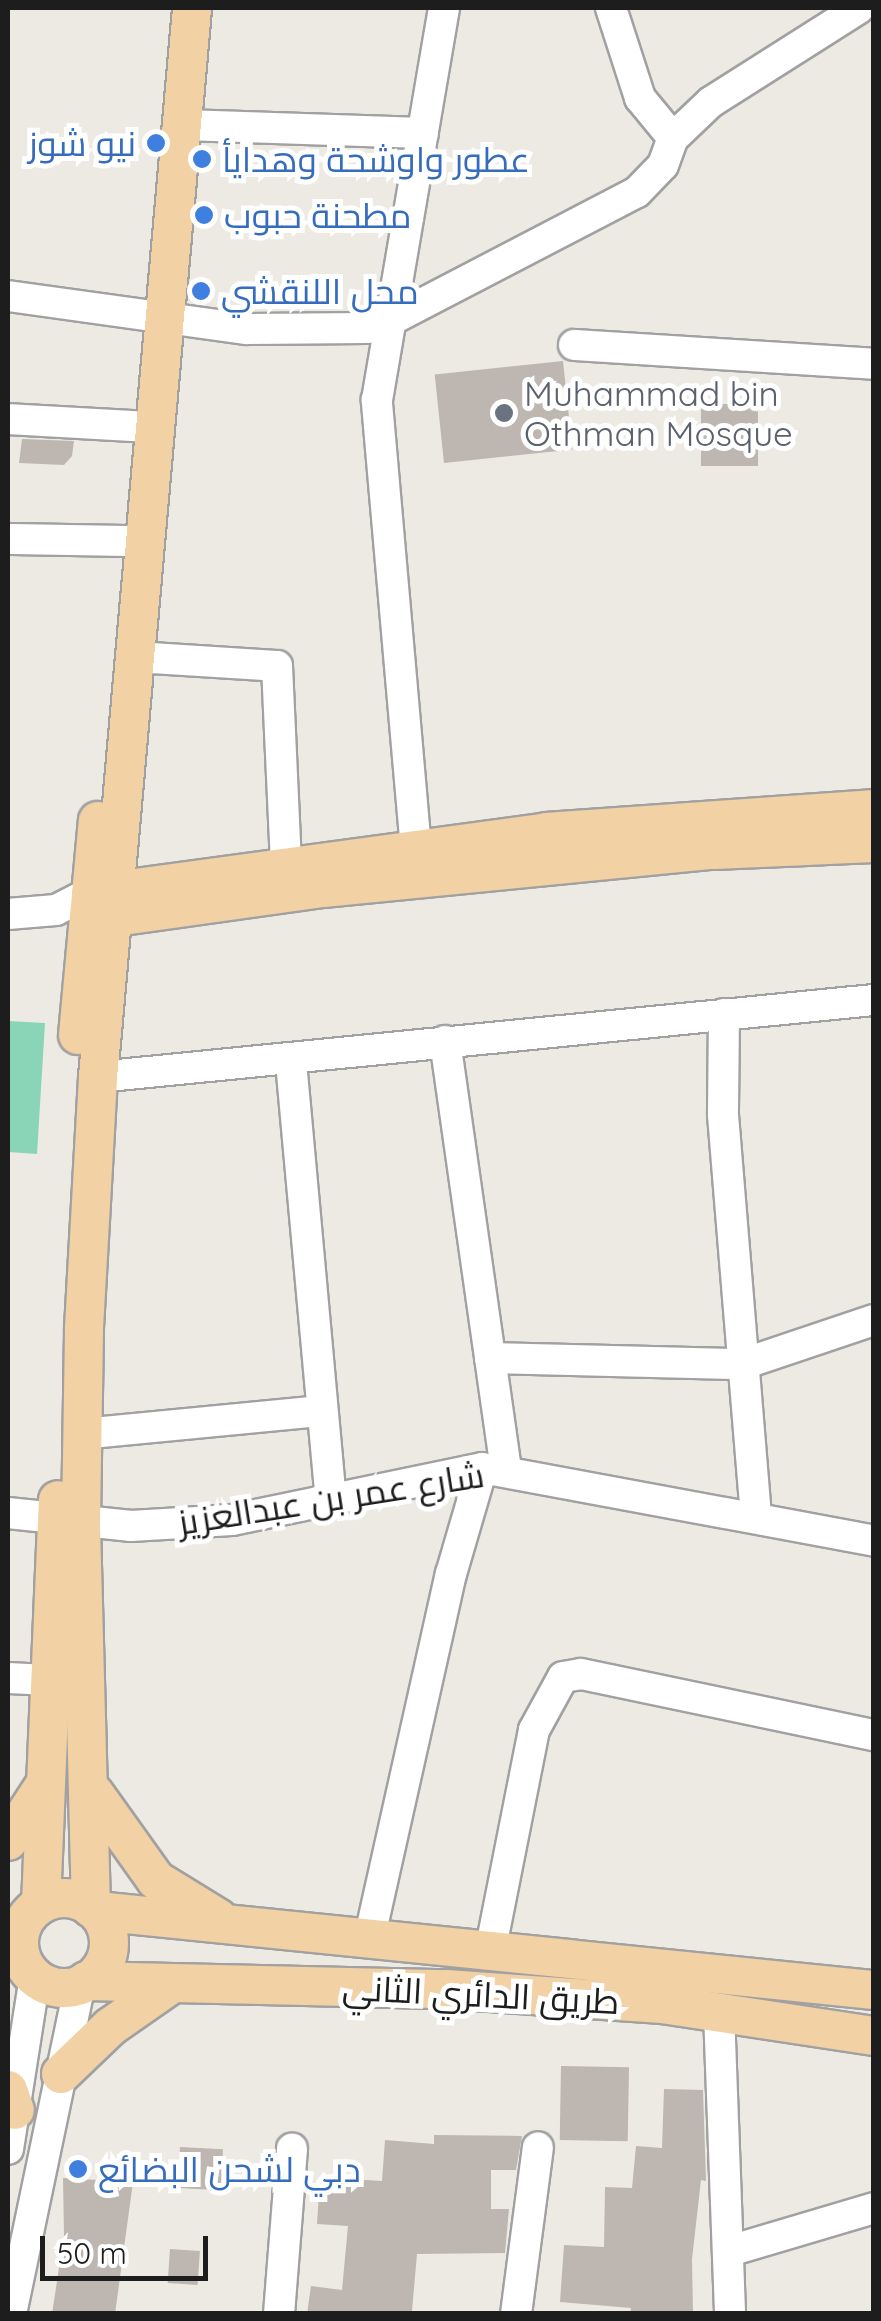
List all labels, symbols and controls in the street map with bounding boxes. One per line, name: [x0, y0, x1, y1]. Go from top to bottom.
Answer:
place label: نيو شوز: [28, 122, 136, 164]
marker: نيو شوز: [145, 132, 167, 154]
place label: عطور واوشحة وهدايأ: [222, 138, 530, 180]
marker: عطور واوشحة وهدايأ: [191, 148, 213, 170]
place label: مطحنة حبوب: [224, 194, 411, 236]
marker: مطحنة حبوب: [193, 204, 215, 226]
place label: محل اللنقشي: [221, 270, 419, 312]
marker: محل اللنقشي: [190, 280, 212, 302]
place label: Muhammad bin Othman Mosque: [524, 372, 793, 454]
marker: Muhammad bin Othman Mosque: [493, 402, 515, 424]
street label: شارع عمر بن عبدالعزيز: [175, 1453, 487, 1543]
street label: طريق الدائري الثاني: [341, 1966, 621, 2022]
place label: دبي لشحن البضائع: [98, 2148, 361, 2190]
marker: دبي لشحن البضائع: [67, 2158, 89, 2180]
scale bar: [45, 2216, 212, 2278]
text: 50 m: [57, 2234, 127, 2272]

